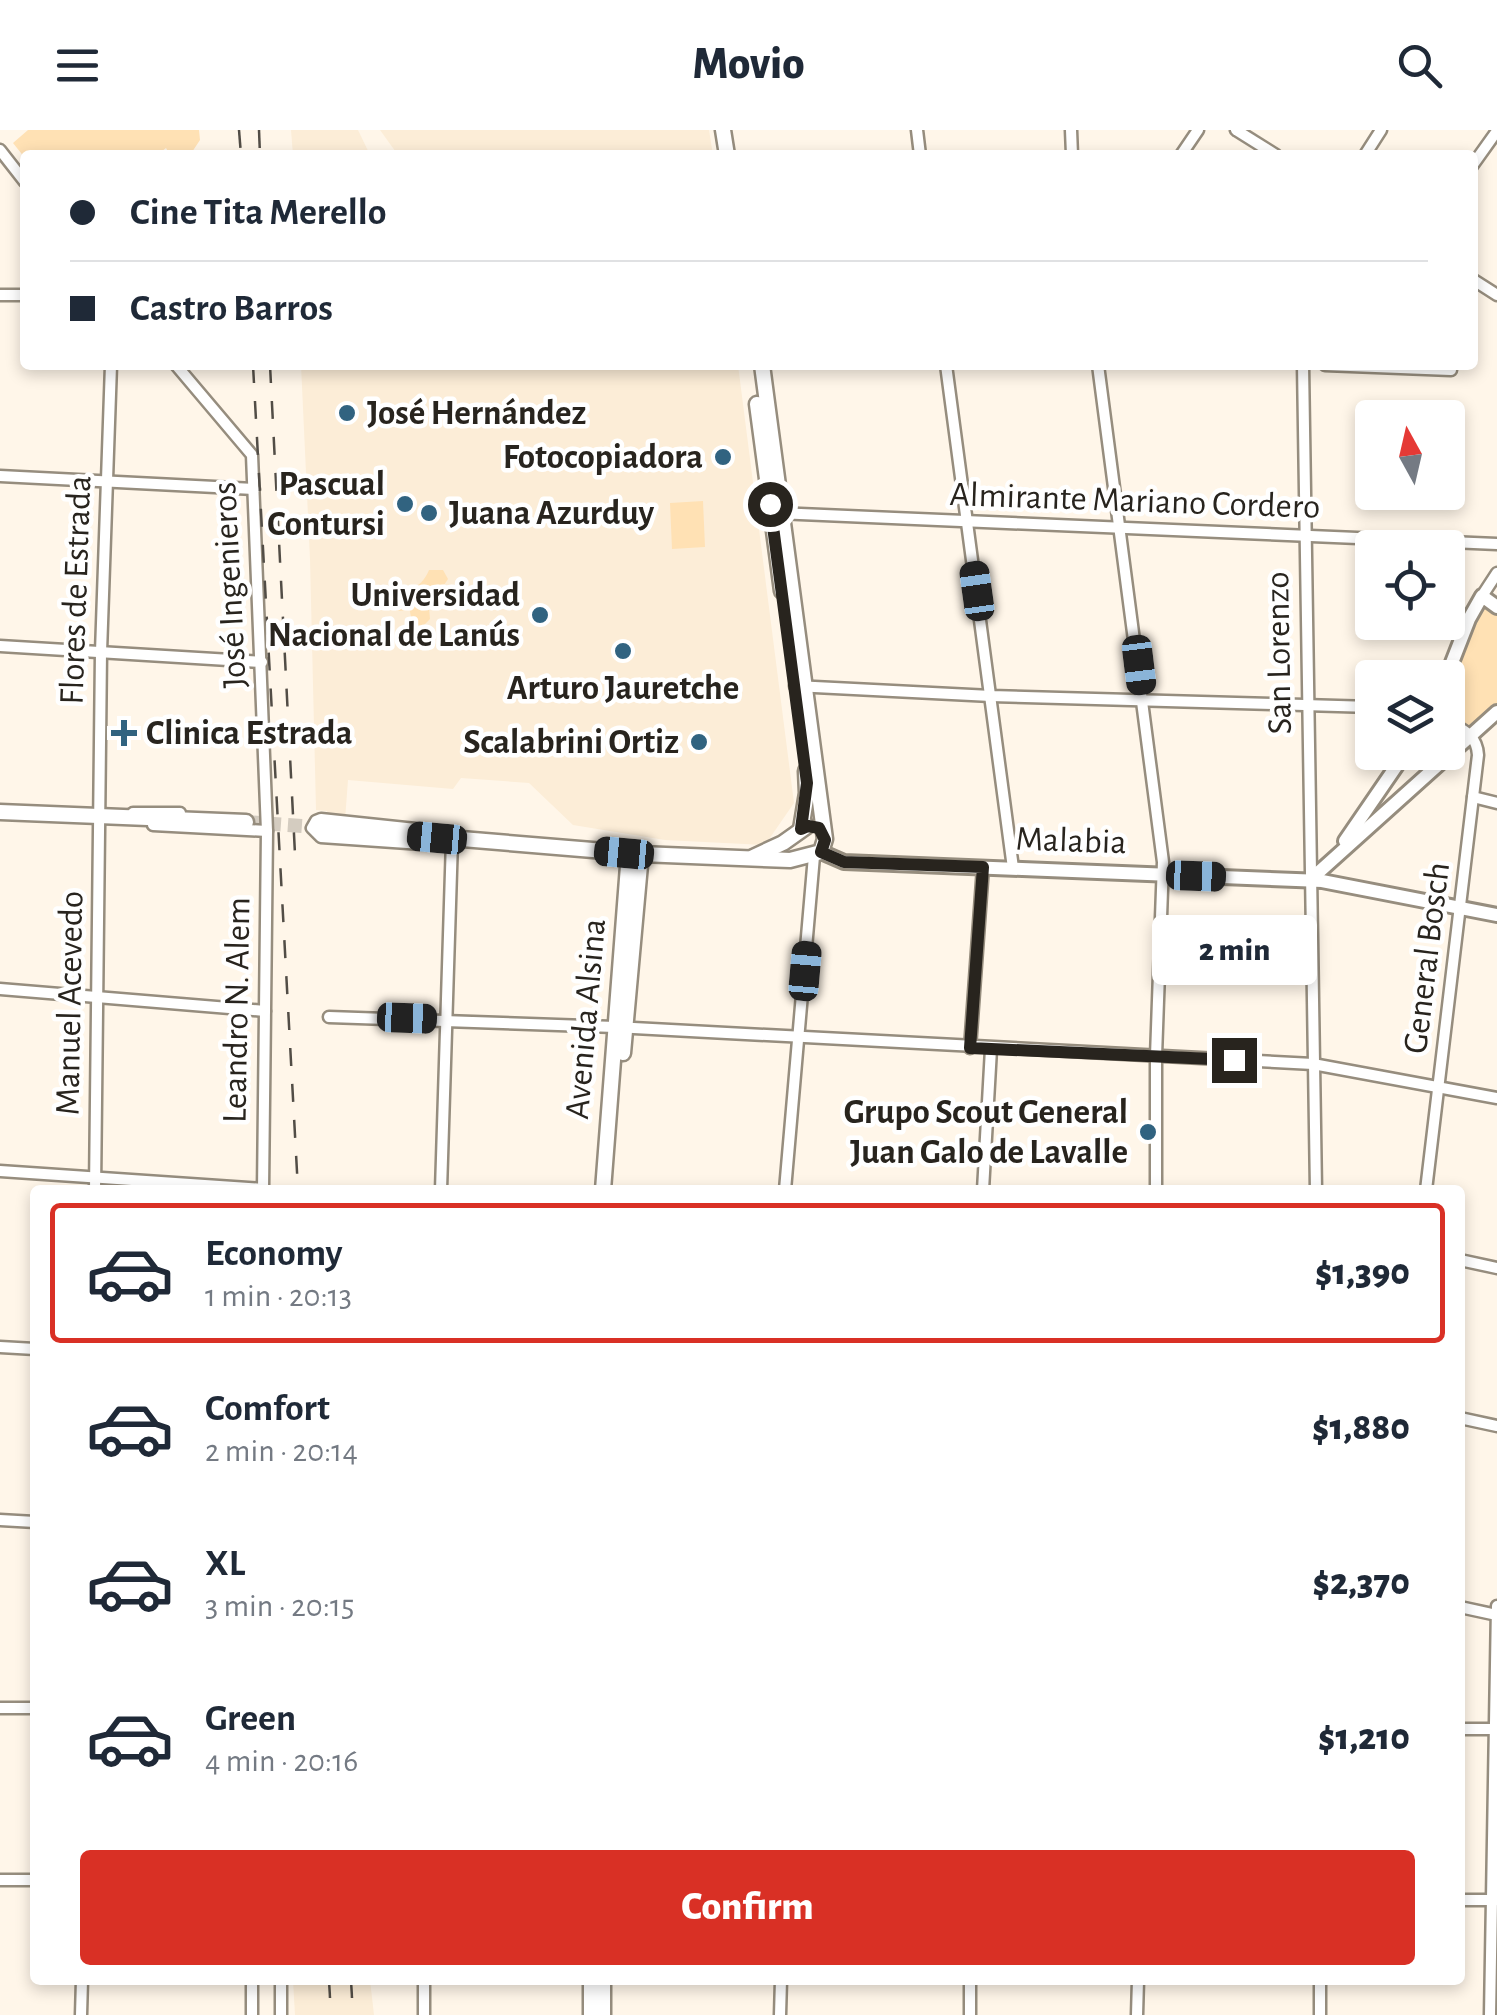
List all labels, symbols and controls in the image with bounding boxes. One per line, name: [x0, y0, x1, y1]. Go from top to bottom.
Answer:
icon: menu: [50, 38, 105, 93]
icon: search: [1392, 38, 1447, 93]
text: Movio: [692, 42, 805, 87]
text: Cine Tita Merello: [130, 194, 387, 232]
text: Castro Barros: [130, 290, 333, 328]
place label: José Hernández: [367, 396, 586, 431]
north arrow: [1355, 400, 1465, 510]
map controls: [1355, 400, 1465, 770]
marker: José Hernández: [336, 402, 358, 424]
place label: Fotocopiadora: [503, 440, 703, 475]
marker: Fotocopiadora: [712, 446, 734, 468]
place label: Pascual Contursi: [267, 467, 385, 542]
street label: Flores de Estrada: [55, 475, 97, 705]
street label: Almirante Mariano Cordero: [949, 477, 1321, 525]
street label: José Ingenieros: [207, 481, 253, 689]
route start: [748, 482, 793, 527]
marker: Pascual Contursi: [394, 493, 416, 515]
place label: Juana Azurduy: [449, 496, 654, 531]
marker: Juana Azurduy: [418, 502, 440, 524]
button: locate: [1355, 530, 1465, 640]
car: [958, 559, 996, 623]
street label: San Lorenzo: [1260, 571, 1298, 735]
place label: Universidad Nacional de Lanús: [268, 578, 520, 653]
marker: Universidad Nacional de Lanús: [529, 604, 551, 626]
car: [1120, 633, 1158, 697]
marker: Arturo Jauretche: [612, 640, 634, 662]
button: layers: [1355, 660, 1465, 770]
place label: Arturo Jauretche: [507, 671, 739, 706]
place label: Clinica Estrada: [146, 716, 352, 751]
marker: Clinica Estrada: [111, 720, 137, 746]
place label: Scalabrini Ortiz: [463, 725, 679, 760]
marker: Scalabrini Ortiz: [688, 731, 710, 753]
car: [406, 820, 468, 856]
street label: Malabia: [1015, 822, 1127, 860]
car: [593, 835, 655, 871]
car: [1165, 860, 1227, 892]
street label: General Bosch: [1398, 860, 1456, 1056]
street label: Manuel Acevedo: [51, 890, 89, 1116]
street label: Leandro N. Alem: [218, 897, 256, 1123]
callout: 2 min: [1152, 915, 1316, 985]
street label: Avenida Alsina: [560, 917, 612, 1121]
text: 2 min: [1199, 934, 1270, 966]
car: [787, 940, 823, 1002]
car: [376, 1002, 438, 1034]
route end: [1212, 1038, 1257, 1083]
place label: Grupo Scout General Juan Galo de Lavalle: [844, 1095, 1128, 1170]
marker: Grupo Scout General Juan Galo de Lavalle: [1137, 1121, 1159, 1143]
icon: car: [85, 1228, 175, 1318]
text: Economy: [205, 1235, 343, 1273]
text: $1,390: [1315, 1254, 1410, 1292]
text: 1 min · 20:13: [205, 1280, 352, 1312]
icon: car: [85, 1383, 175, 1473]
text: Comfort: [205, 1390, 330, 1428]
text: $1,880: [1312, 1409, 1410, 1447]
text: 2 min · 20:14: [205, 1435, 358, 1467]
icon: car: [85, 1538, 175, 1628]
text: XL: [205, 1545, 245, 1583]
text: $2,370: [1313, 1564, 1410, 1602]
text: 3 min · 20:15: [205, 1590, 354, 1622]
icon: car: [85, 1693, 175, 1783]
text: Green: [205, 1700, 296, 1738]
text: $1,210: [1318, 1719, 1410, 1757]
text: 4 min · 20:16: [205, 1745, 358, 1777]
button: Confirm: [80, 1850, 1415, 1965]

